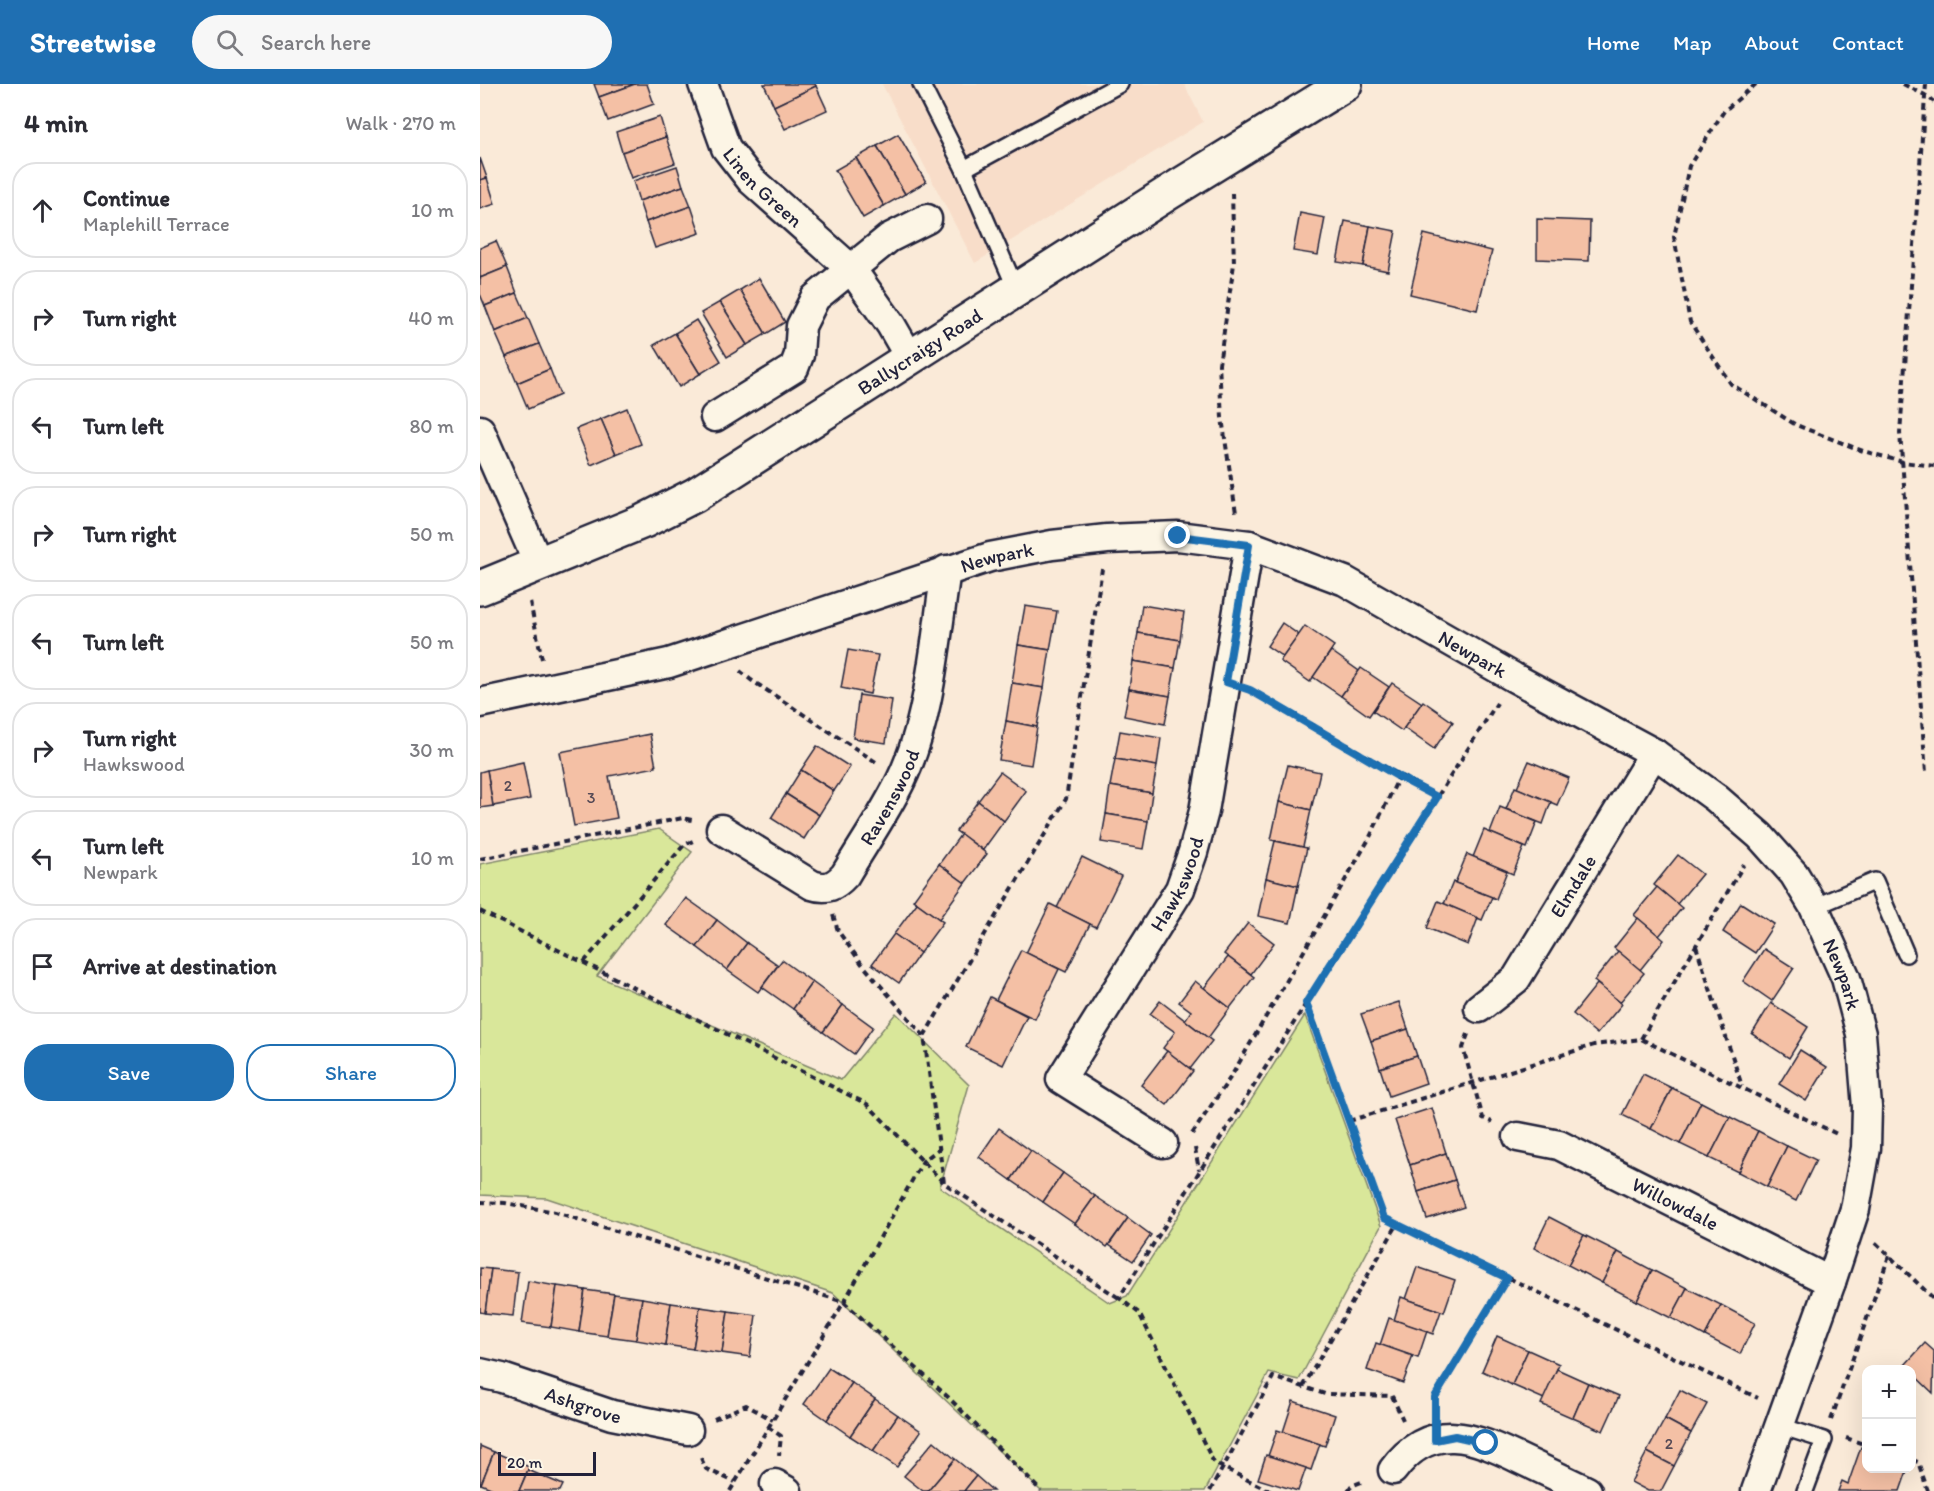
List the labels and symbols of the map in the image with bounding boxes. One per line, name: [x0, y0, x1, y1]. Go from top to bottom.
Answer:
street label: Linen Green: [718, 142, 808, 232]
street label: Ballycraigy Road: [853, 303, 987, 400]
route end: [1164, 522, 1190, 548]
street label: Newpark: [957, 537, 1036, 578]
street label: Newpark: [1434, 625, 1512, 683]
street label: Ravenswood: [854, 746, 925, 850]
house number: 2: [504, 776, 513, 795]
house number: 3: [587, 788, 596, 807]
street label: Hawkswood: [1145, 834, 1209, 936]
street label: Elmdale: [1544, 850, 1601, 922]
street label: Newpark: [1818, 935, 1866, 1013]
street label: Willowdale: [1628, 1172, 1723, 1235]
street label: Ashgrove: [542, 1381, 623, 1429]
route start: [1472, 1429, 1498, 1455]
house number: 2: [1665, 1434, 1674, 1453]
scale bar: [498, 1449, 596, 1476]

